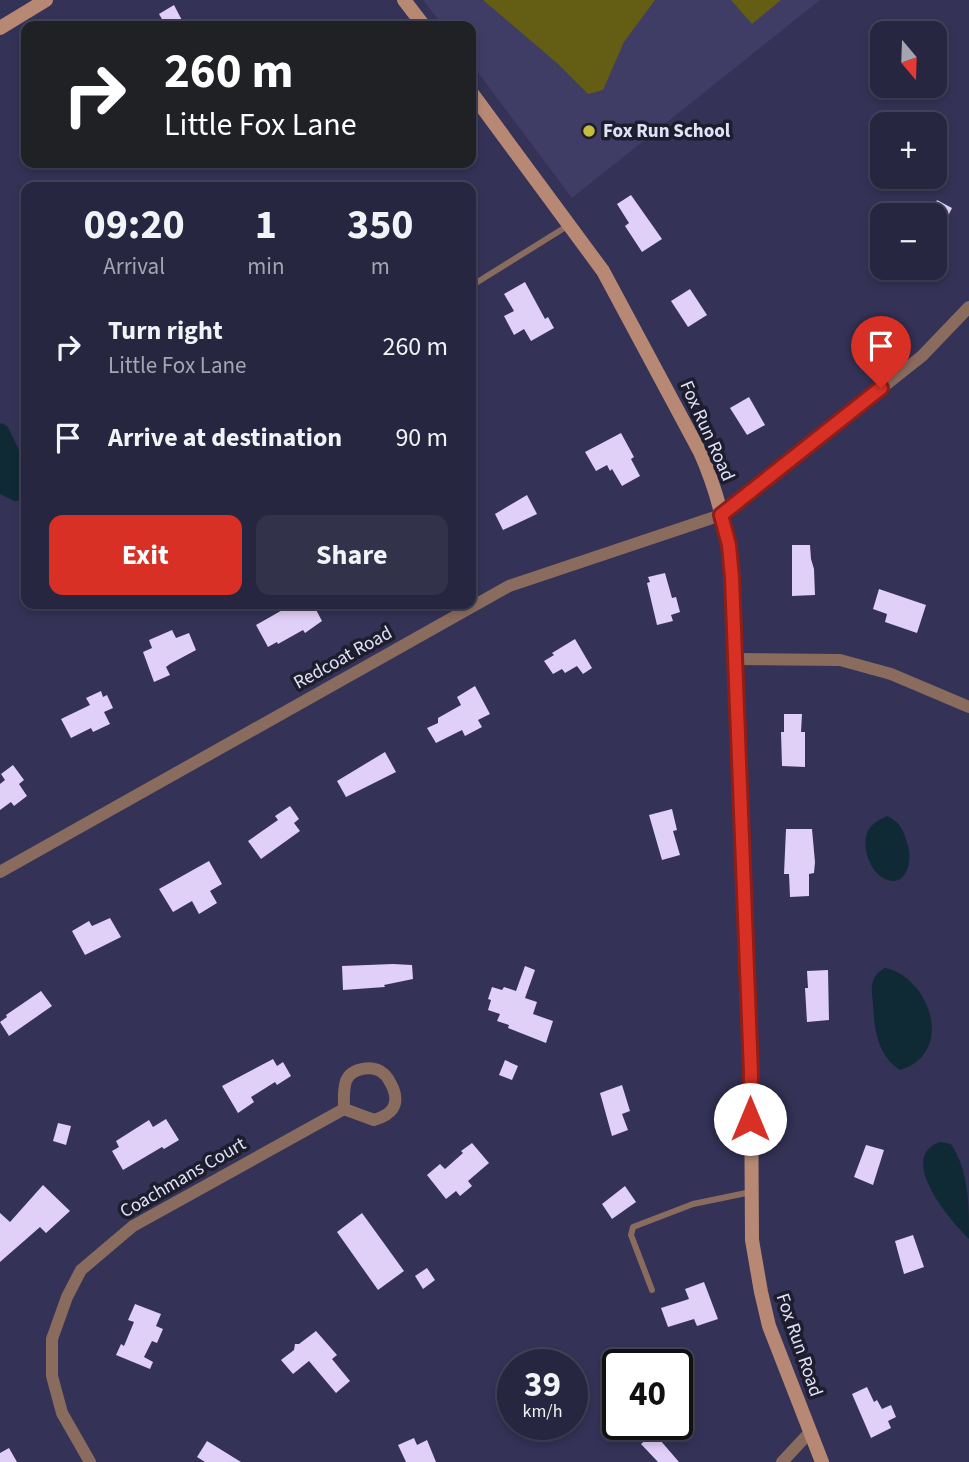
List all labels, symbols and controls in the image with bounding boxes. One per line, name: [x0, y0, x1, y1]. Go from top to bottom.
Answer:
north arrow: [870, 21, 947, 98]
map controls: [870, 21, 947, 280]
text: 260 m: [164, 37, 293, 107]
icon: right: [49, 49, 140, 140]
text: Little Fox Lane: [164, 102, 357, 148]
button: +: [870, 112, 947, 189]
place label: Fox Run School: [603, 118, 731, 145]
marker: Fox Run School: [581, 123, 597, 139]
text: 09:20: [83, 195, 185, 255]
text: 1: [255, 195, 277, 255]
text: 350: [347, 195, 414, 255]
button: −: [870, 203, 947, 280]
text: Arrival: [103, 250, 165, 283]
text: min: [247, 250, 285, 283]
text: m: [371, 250, 390, 283]
text: Turn right: [108, 312, 223, 349]
pin: [851, 316, 911, 388]
icon: arrive: [862, 327, 900, 365]
icon: right: [49, 328, 87, 366]
text: 260 m: [382, 328, 448, 365]
text: Little Fox Lane: [108, 349, 247, 382]
street label: Fox Run Road: [673, 376, 741, 486]
icon: arrive: [49, 419, 87, 457]
text: Arrive at destination: [108, 419, 342, 456]
text: 90 m: [395, 419, 448, 456]
button: Exit: [49, 515, 242, 595]
button: Share: [256, 515, 448, 595]
street label: Redcoat Road: [289, 620, 397, 696]
position arrow: [713, 1082, 787, 1156]
street label: Coachmans Court: [115, 1131, 251, 1225]
street label: Fox Run Road: [769, 1290, 829, 1400]
speed limit sign: 40: [602, 1349, 693, 1440]
text: 39: [524, 1360, 561, 1410]
text: km/h: [523, 1399, 562, 1424]

